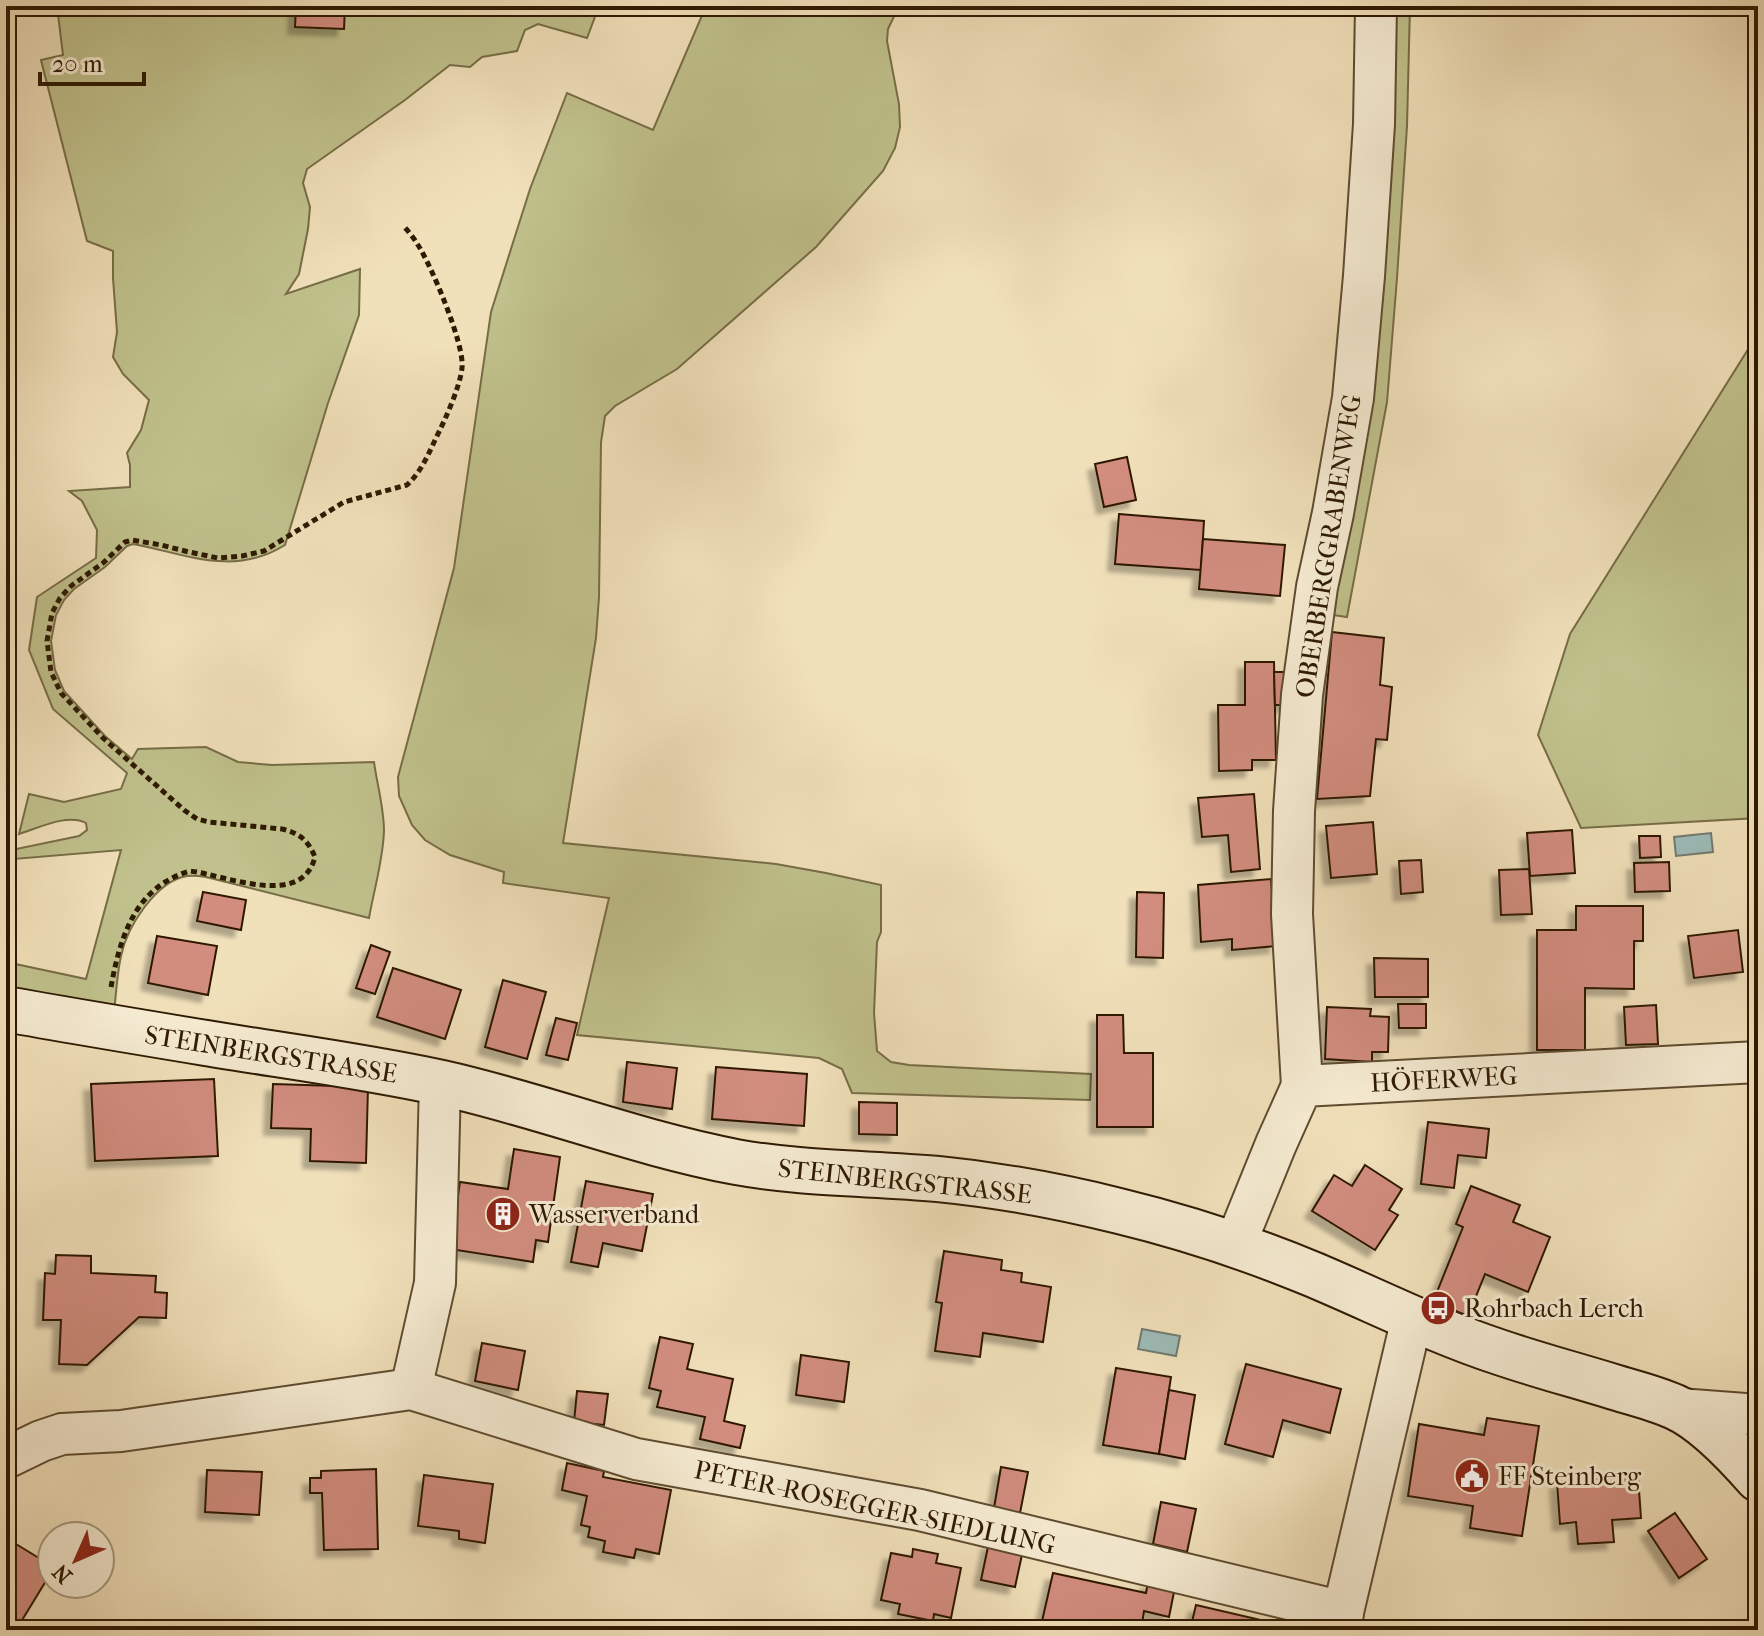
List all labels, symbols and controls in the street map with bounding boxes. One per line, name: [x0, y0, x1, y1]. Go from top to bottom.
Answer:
scale bar: [40, 36, 144, 86]
text: 20 m: [52, 50, 103, 78]
street label: OBERBERGGRABENWEG: [1289, 392, 1368, 700]
street label: STEINBERGSTRASSE: [142, 1019, 400, 1090]
street label: HÖFERWEG: [1370, 1059, 1518, 1099]
street label: STEINBERGSTRASSE: [776, 1153, 1034, 1210]
building icon: Wasserverband: [484, 1195, 522, 1233]
place label: Wasserverband: [528, 1199, 700, 1230]
bus stop icon: Rohrbach Lerch: [1419, 1289, 1457, 1327]
place label: Rohrbach Lerch: [1464, 1293, 1644, 1324]
street label: PETER-ROSEGGER-SIEDLUNG: [691, 1454, 1059, 1561]
public building icon: FF Steinberg: [1453, 1457, 1491, 1495]
place label: FF Steinberg: [1498, 1461, 1642, 1492]
north arrow: [36, 1520, 116, 1600]
text: N: [47, 1558, 78, 1589]

